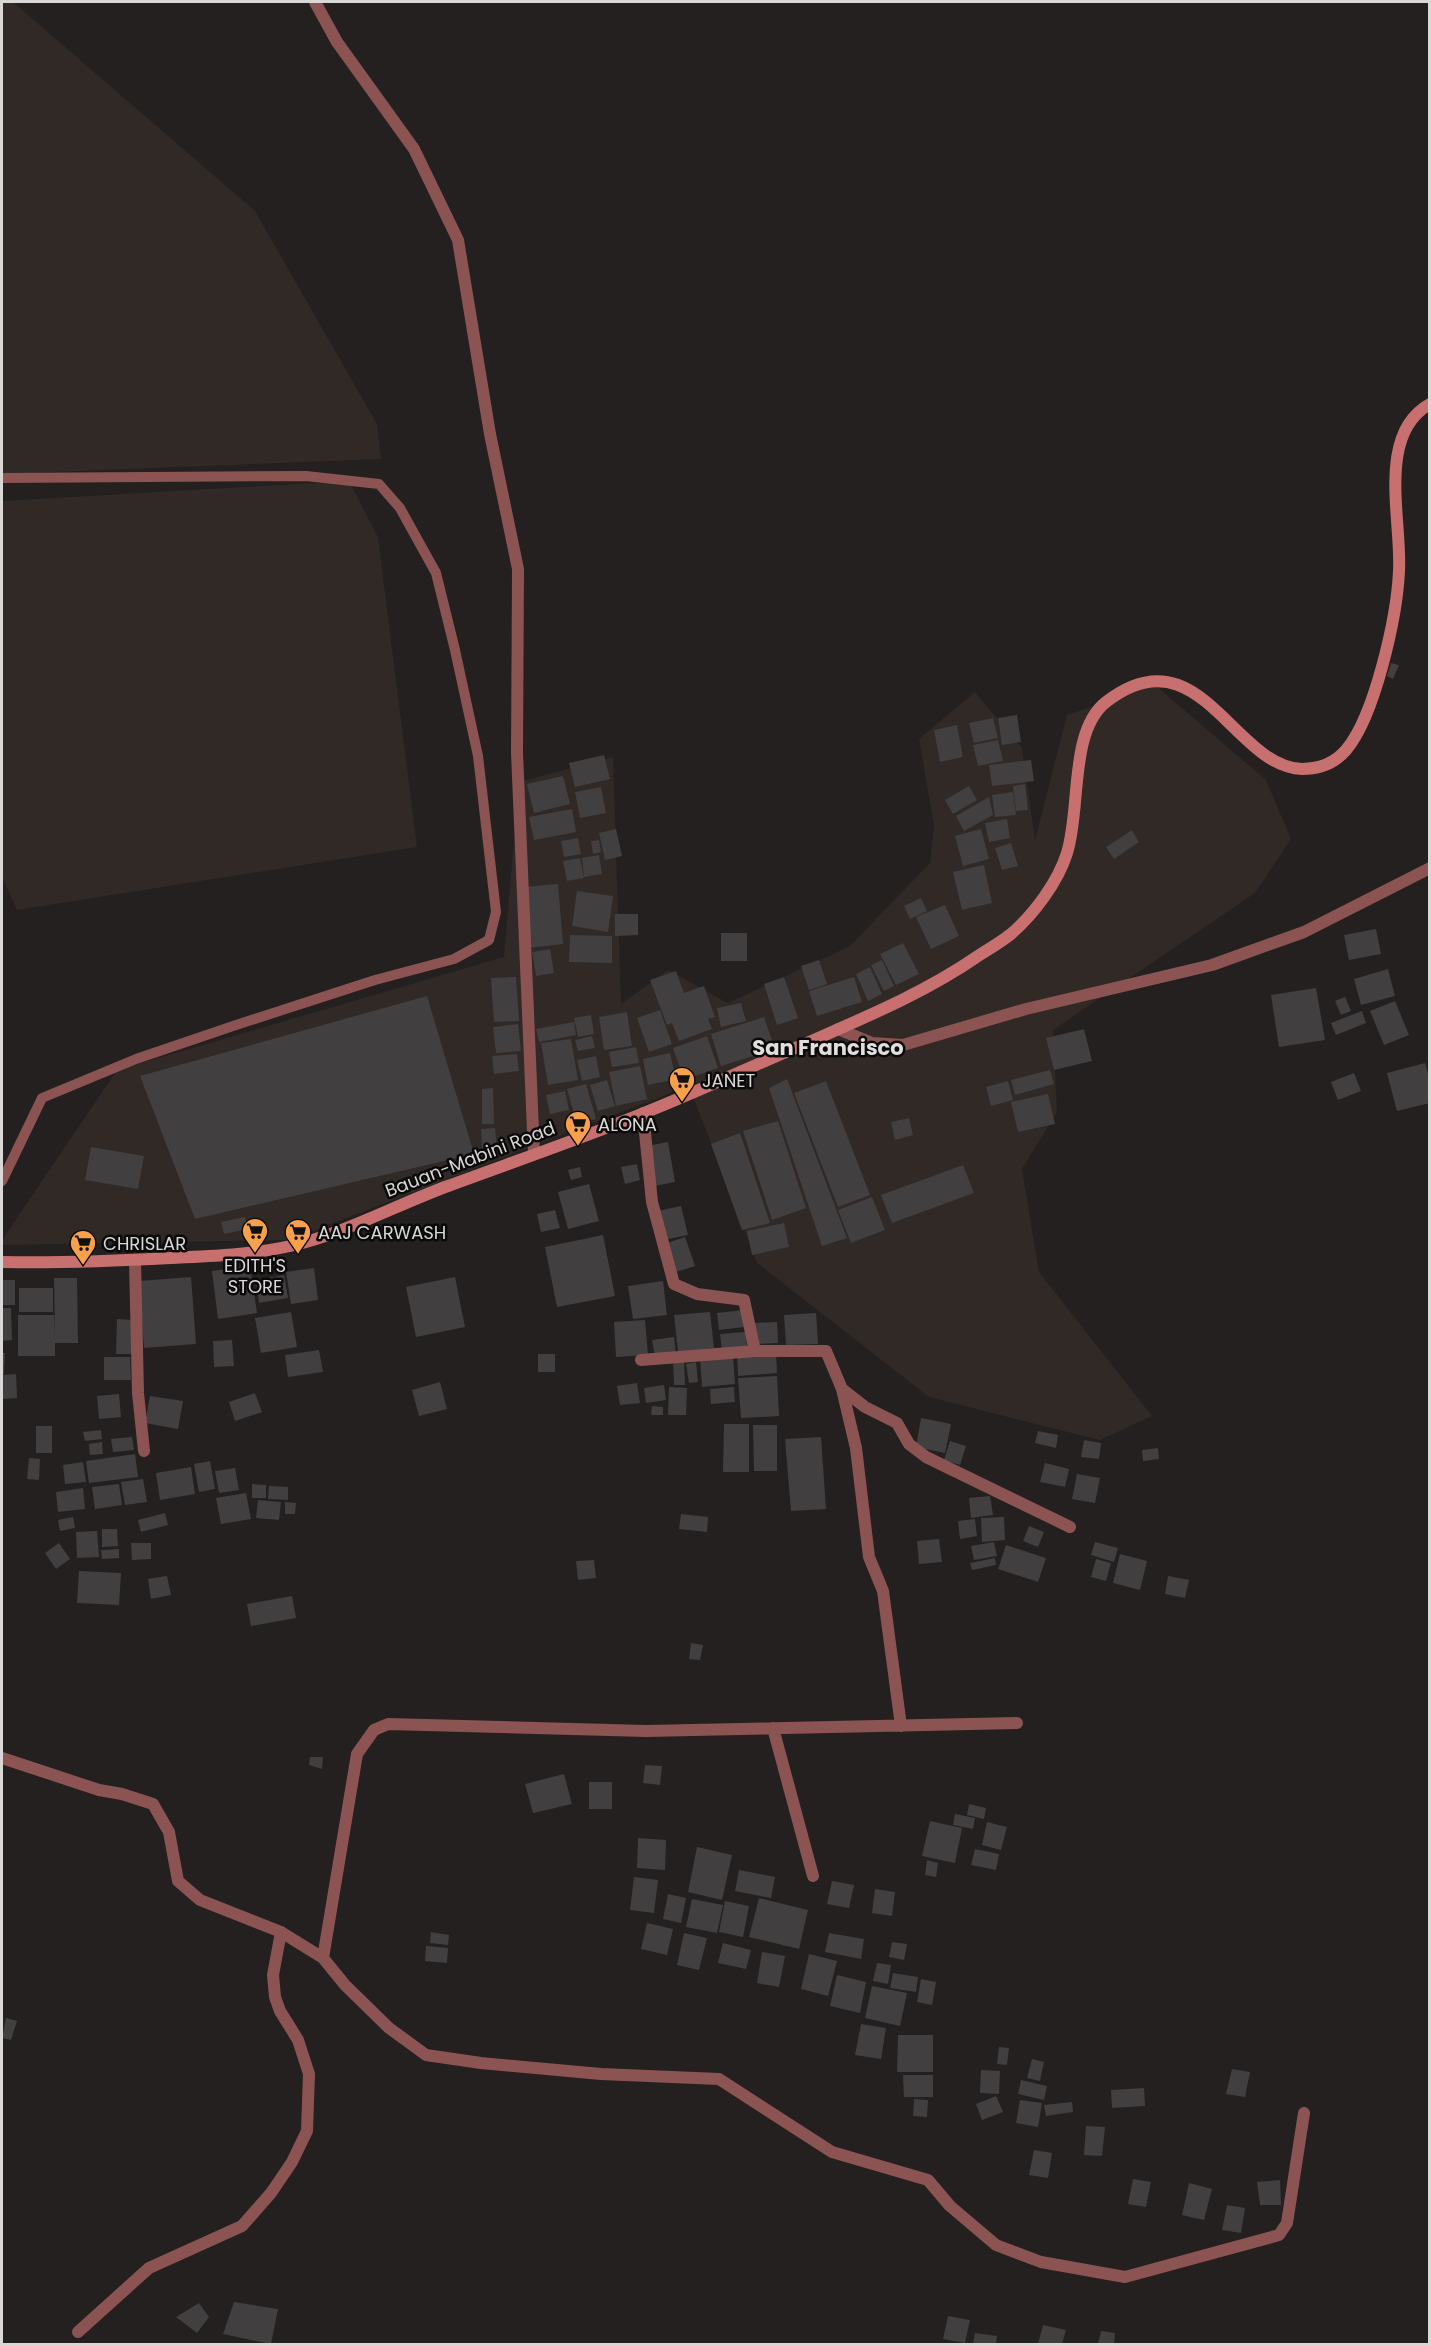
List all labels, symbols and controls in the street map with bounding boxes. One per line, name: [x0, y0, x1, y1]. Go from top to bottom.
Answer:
district label: San Francisco: [752, 1033, 904, 1062]
supermarket icon: JANET: [667, 1065, 697, 1103]
place label: JANET: [702, 1068, 756, 1093]
supermarket icon: ALONA: [563, 1109, 593, 1147]
place label: ALONA: [598, 1112, 657, 1137]
street label: Bauan-Mabini Road: [381, 1115, 559, 1203]
supermarket icon: EDITH'S STORE: [240, 1216, 270, 1254]
supermarket icon: AAJ CARWASH: [283, 1217, 313, 1255]
place label: AAJ CARWASH: [318, 1220, 446, 1245]
supermarket icon: CHRISLAR: [68, 1228, 98, 1266]
place label: CHRISLAR: [103, 1231, 186, 1256]
place label: EDITH'S STORE: [224, 1253, 286, 1299]

